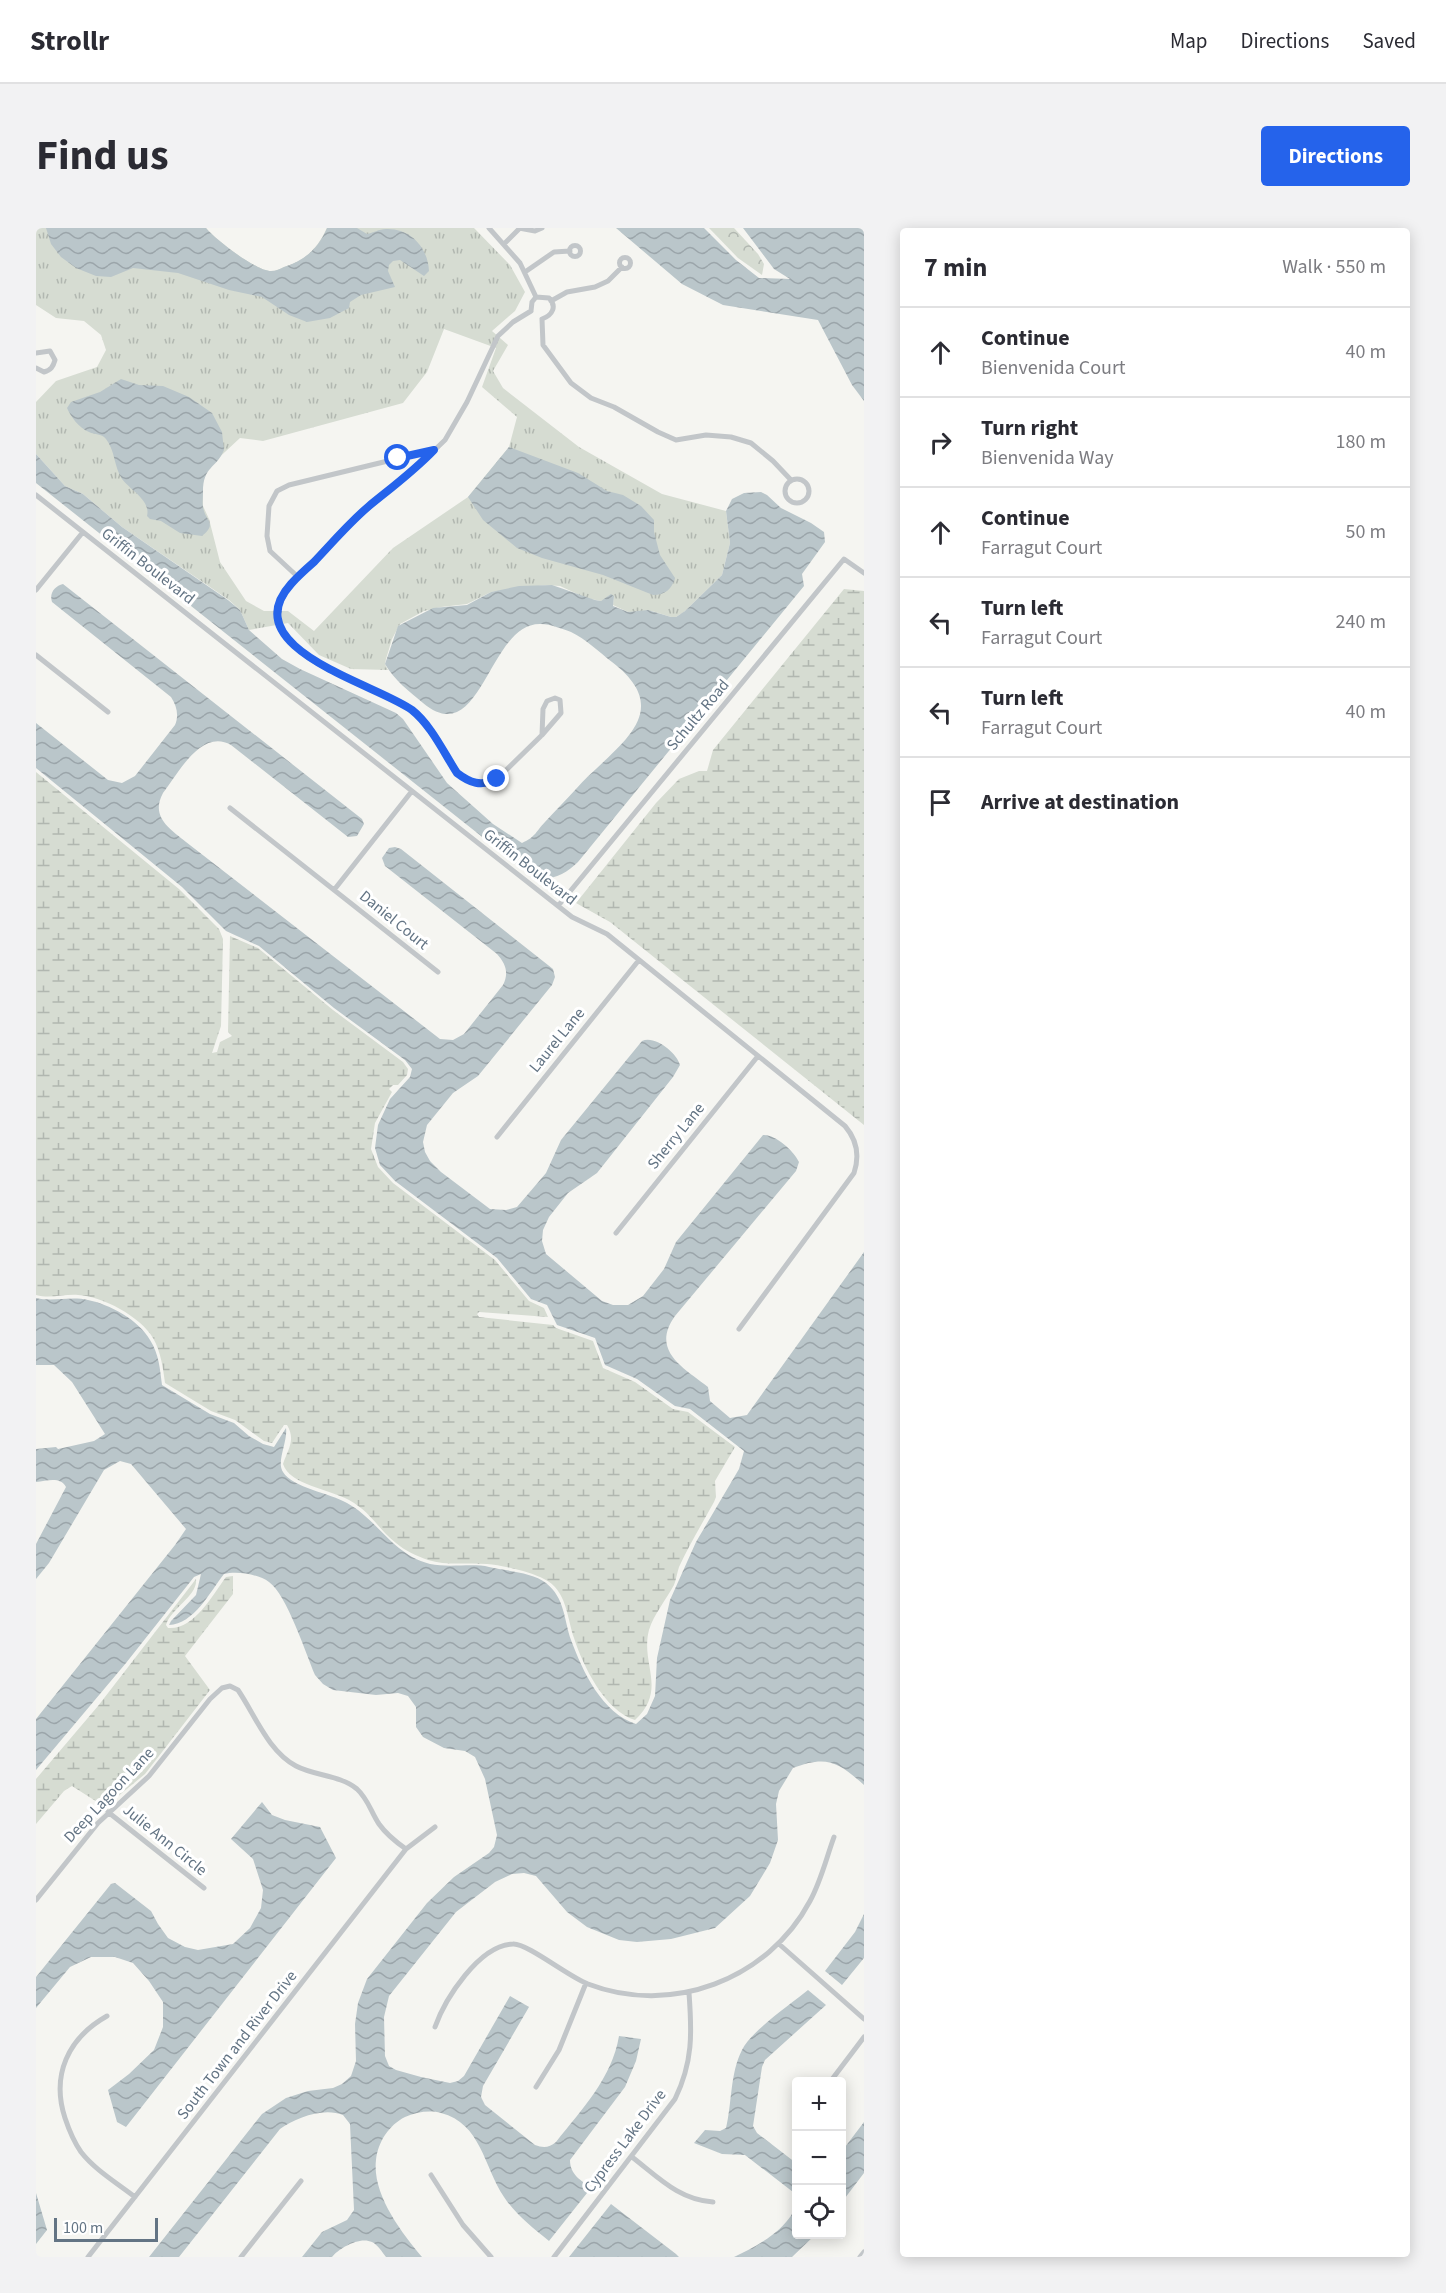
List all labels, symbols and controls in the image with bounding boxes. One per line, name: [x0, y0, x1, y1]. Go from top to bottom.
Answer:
text: Strollr: [30, 21, 109, 61]
text: Map: [1170, 26, 1208, 56]
text: Directions: [1241, 26, 1329, 56]
text: Saved: [1362, 26, 1416, 56]
text: Find us: [36, 126, 169, 186]
button: Directions: [1261, 126, 1410, 186]
text: 7 min: [924, 249, 987, 286]
text: Walk · 550 m: [1282, 253, 1386, 281]
text: Continue: [981, 322, 1070, 354]
icon: ahead: [924, 336, 957, 369]
text: 40 m: [1346, 338, 1386, 366]
text: Bienvenida Court: [981, 354, 1126, 382]
text: Turn right: [981, 412, 1078, 444]
icon: right: [924, 426, 957, 459]
text: 180 m: [1336, 428, 1386, 456]
route start: [384, 444, 410, 470]
text: Bienvenida Way: [981, 444, 1114, 472]
text: Continue: [981, 502, 1070, 534]
icon: ahead: [924, 516, 957, 549]
text: 50 m: [1346, 518, 1386, 546]
street label: Griffin Boulevard: [97, 523, 199, 609]
text: Farragut Court: [981, 534, 1102, 562]
text: Turn left: [981, 592, 1063, 624]
icon: left: [924, 606, 957, 639]
text: 240 m: [1336, 608, 1386, 636]
text: Farragut Court: [981, 624, 1102, 652]
street label: Schultz Road: [662, 675, 734, 755]
text: Turn left: [981, 682, 1063, 714]
icon: left: [924, 696, 957, 729]
text: 40 m: [1346, 698, 1386, 726]
text: Farragut Court: [981, 714, 1102, 742]
route end: [483, 765, 509, 791]
icon: arrive: [924, 786, 957, 819]
text: Arrive at destination: [981, 786, 1179, 818]
street label: Griffin Boulevard: [479, 824, 581, 910]
street label: Daniel Court: [355, 885, 434, 955]
street label: Laurel Lane: [524, 1003, 590, 1077]
street label: Sherry Lane: [642, 1098, 710, 1174]
street label: Deep Lagoon Lane: [59, 1742, 159, 1848]
street label: Julie Ann Circle: [118, 1799, 212, 1881]
street label: South Town and River Drive: [172, 1966, 302, 2124]
map controls: [792, 2077, 846, 2239]
button: +: [792, 2077, 846, 2131]
street label: Cypress Lake Drive: [579, 2085, 671, 2197]
button: −: [792, 2131, 846, 2185]
button: locate: [792, 2185, 846, 2239]
scale bar: [54, 2215, 158, 2242]
text: 100 m: [63, 2217, 103, 2239]

